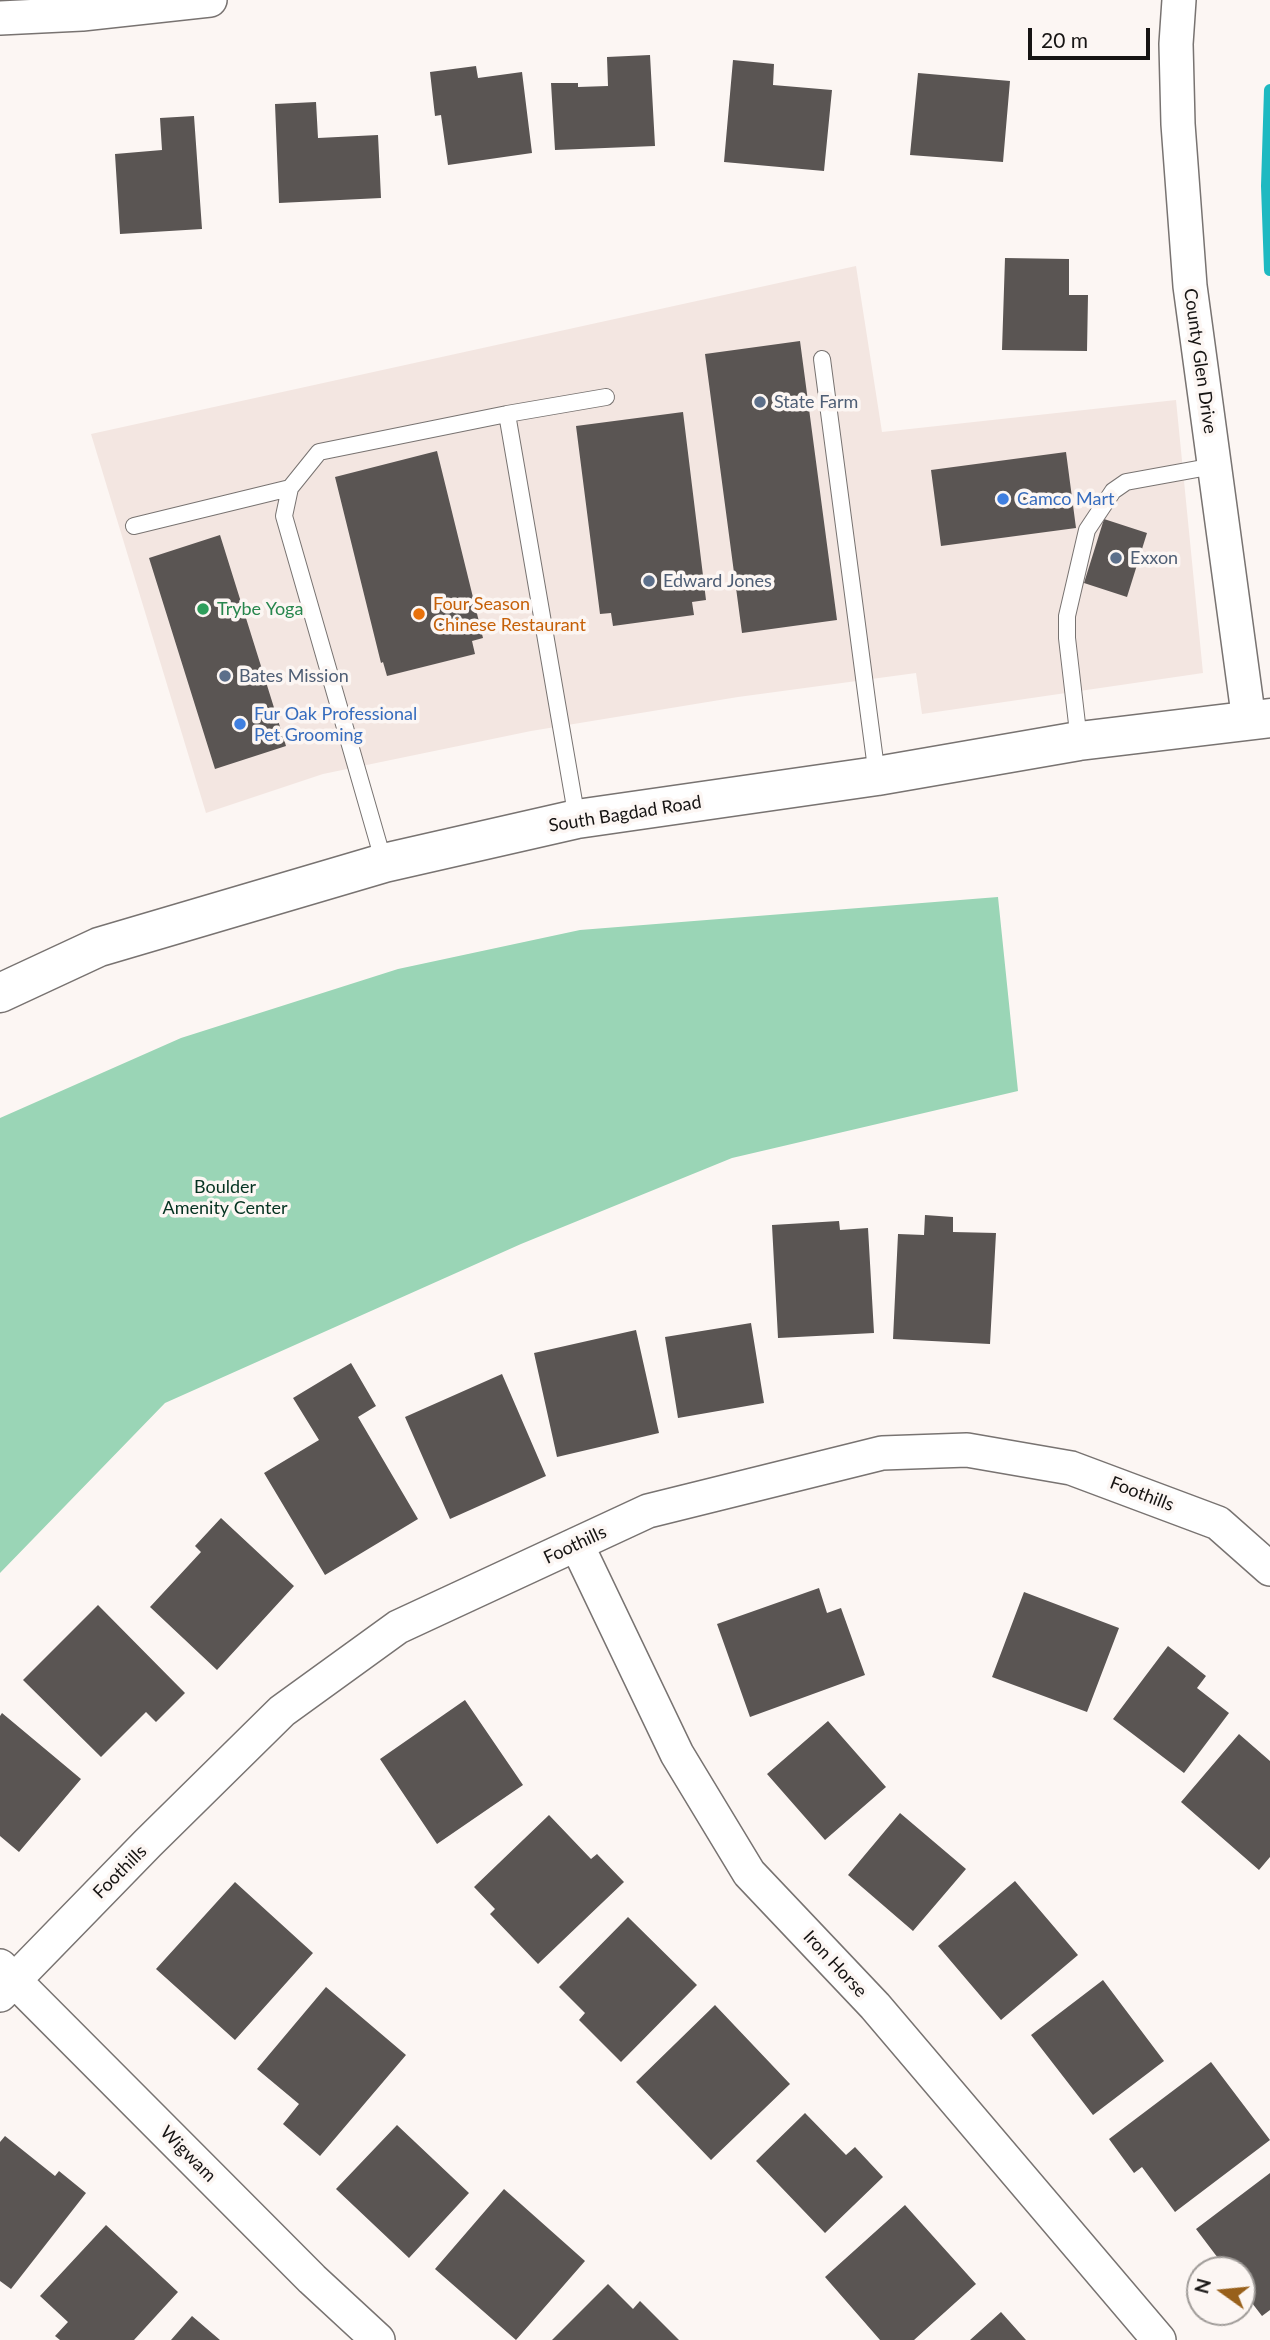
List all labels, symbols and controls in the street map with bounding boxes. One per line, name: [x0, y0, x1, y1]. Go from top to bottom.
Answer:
scale bar: [1032, 14, 1154, 58]
text: 20 m: [1041, 27, 1088, 52]
street label: County Glen Drive: [1179, 287, 1221, 435]
place label: State Farm: [774, 391, 858, 413]
marker: State Farm: [752, 394, 768, 410]
place label: Camco Mart: [1017, 488, 1114, 510]
marker: Camco Mart: [995, 491, 1011, 507]
place label: Exxon: [1130, 547, 1178, 569]
marker: Exxon: [1108, 550, 1124, 566]
place label: Edward Jones: [663, 570, 772, 592]
marker: Edward Jones: [641, 573, 657, 589]
place label: Four Season Chinese Restaurant: [433, 593, 586, 636]
place label: Trybe Yoga: [217, 598, 303, 620]
marker: Trybe Yoga: [195, 601, 211, 617]
marker: Four Season Chinese Restaurant: [411, 606, 427, 622]
place label: Bates Mission: [239, 665, 349, 687]
marker: Bates Mission: [217, 668, 233, 684]
place label: Fur Oak Professional Pet Grooming: [254, 703, 417, 746]
marker: Fur Oak Professional Pet Grooming: [232, 716, 248, 732]
street label: South Bagdad Road: [547, 791, 703, 837]
park label: Boulder Amenity Center: [163, 1176, 287, 1218]
street label: Foothills: [1107, 1472, 1177, 1516]
street label: Foothills: [540, 1521, 610, 1569]
street label: Foothills: [89, 1841, 151, 1903]
street label: Iron Horse: [799, 1926, 871, 2002]
street label: Wigwam: [156, 2122, 220, 2186]
north arrow: [1186, 2256, 1256, 2326]
text: N: [1189, 2276, 1215, 2296]

